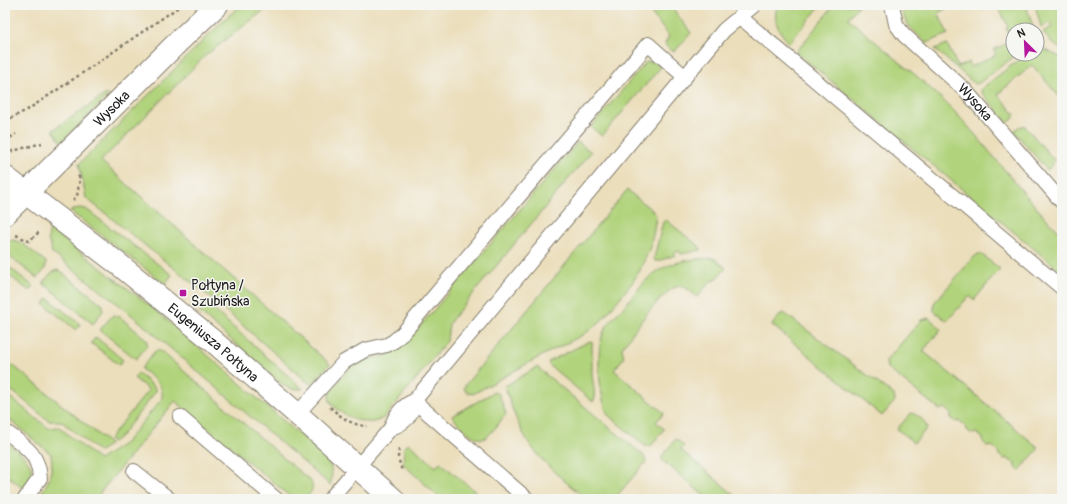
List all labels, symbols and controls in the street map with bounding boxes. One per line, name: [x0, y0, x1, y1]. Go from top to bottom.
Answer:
north arrow: [1005, 22, 1045, 62]
text: N: [1015, 26, 1028, 41]
street label: Wysoka: [954, 80, 996, 125]
street label: Wysoka: [90, 87, 133, 130]
place label: Połtyna / Szubińska: [191, 277, 250, 310]
marker: Połtyna / Szubińska: [178, 288, 188, 298]
street label: Eugeniusza Połtyna: [164, 300, 262, 386]

